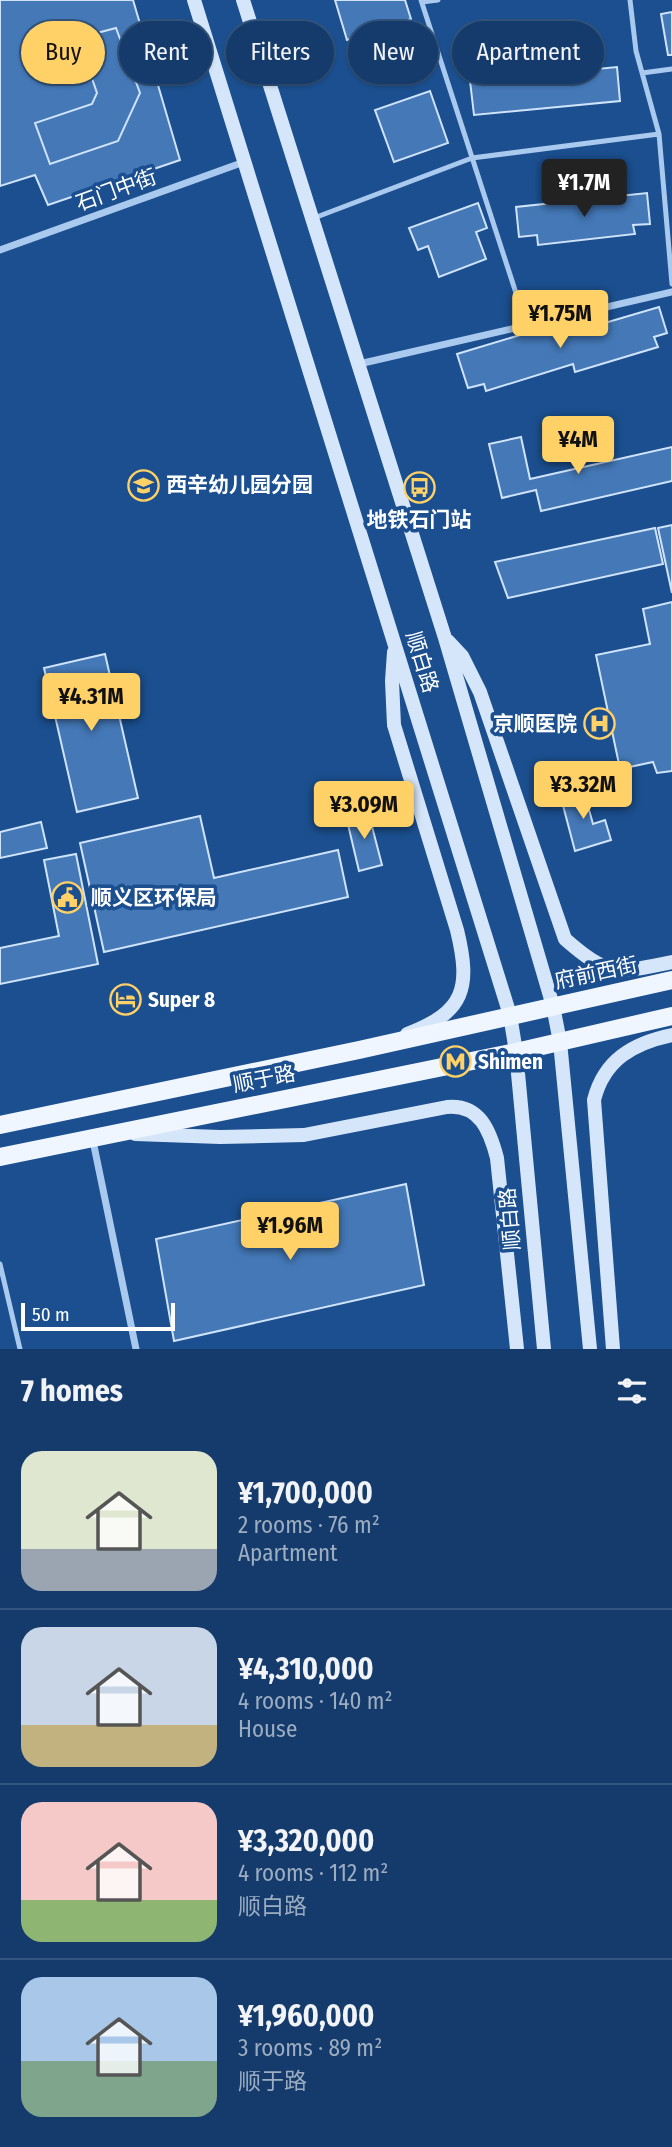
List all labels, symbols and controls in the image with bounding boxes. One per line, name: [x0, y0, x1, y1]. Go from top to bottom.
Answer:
chip: Buy: [21, 21, 105, 84]
chip: Rent: [119, 21, 212, 84]
chip: Filters: [226, 21, 334, 84]
chip: New: [348, 21, 438, 84]
chip: Apartment: [452, 21, 604, 84]
pin: ¥1.7M: [535, 160, 633, 219]
street label: 石门中街: [72, 163, 160, 217]
text: ¥1.7M: [558, 168, 610, 196]
pin: ¥1.75M: [503, 290, 617, 350]
text: ¥1.75M: [528, 299, 592, 327]
pin: ¥4M: [544, 416, 612, 476]
text: ¥4M: [558, 425, 598, 453]
school or university icon: 西辛幼儿园分园: [126, 468, 160, 502]
bus stop icon: 地铁石门站: [402, 471, 436, 505]
place label: 西辛幼儿园分园: [166, 472, 313, 498]
place label: 地铁石门站: [367, 507, 472, 533]
street label: 顺白路: [400, 628, 444, 696]
pin: ¥4.31M: [34, 674, 148, 733]
text: ¥4.31M: [58, 682, 124, 710]
hospital icon: 京顺医院: [583, 707, 617, 741]
place label: 京顺医院: [493, 711, 577, 737]
pin: ¥3.32M: [526, 762, 640, 821]
text: ¥3.32M: [550, 770, 616, 798]
pin: ¥3.09M: [307, 782, 421, 841]
text: ¥3.09M: [330, 790, 398, 818]
public building icon: 顺义区环保局: [51, 881, 85, 915]
place label: 顺义区环保局: [91, 885, 217, 911]
street label: 府前西街: [552, 952, 640, 994]
hotel icon: Super 8: [108, 983, 142, 1017]
place label: Super 8: [148, 987, 215, 1013]
metro station icon: Shimen: [438, 1045, 472, 1079]
place label: Shimen: [478, 1049, 543, 1075]
street label: 顺于路: [231, 1060, 297, 1098]
street label: 顺白路: [494, 1186, 526, 1252]
pin: ¥1.96M: [233, 1202, 347, 1262]
text: ¥1.96M: [257, 1211, 323, 1239]
scale bar: [21, 1300, 175, 1332]
text: 50 m: [32, 1303, 70, 1326]
icon: filters: [613, 1372, 651, 1410]
text: 7 homes: [21, 1373, 123, 1409]
text: ¥1,700,000: [238, 1475, 373, 1511]
icon: home: [77, 1479, 161, 1563]
text: 2 rooms · 76 m²: [238, 1511, 380, 1539]
text: Apartment: [238, 1539, 338, 1567]
text: ¥4,310,000: [238, 1651, 374, 1687]
icon: home: [77, 1655, 161, 1739]
text: 4 rooms · 140 m²: [238, 1687, 393, 1715]
text: House: [238, 1715, 297, 1743]
text: ¥3,320,000: [238, 1823, 374, 1859]
icon: home: [77, 1830, 161, 1914]
text: 4 rooms · 112 m²: [238, 1859, 388, 1887]
text: 顺白路: [238, 1892, 307, 1920]
text: ¥1,960,000: [238, 1998, 375, 2034]
icon: home: [77, 2005, 161, 2089]
text: 3 rooms · 89 m²: [238, 2034, 382, 2062]
text: 顺于路: [238, 2067, 307, 2095]

